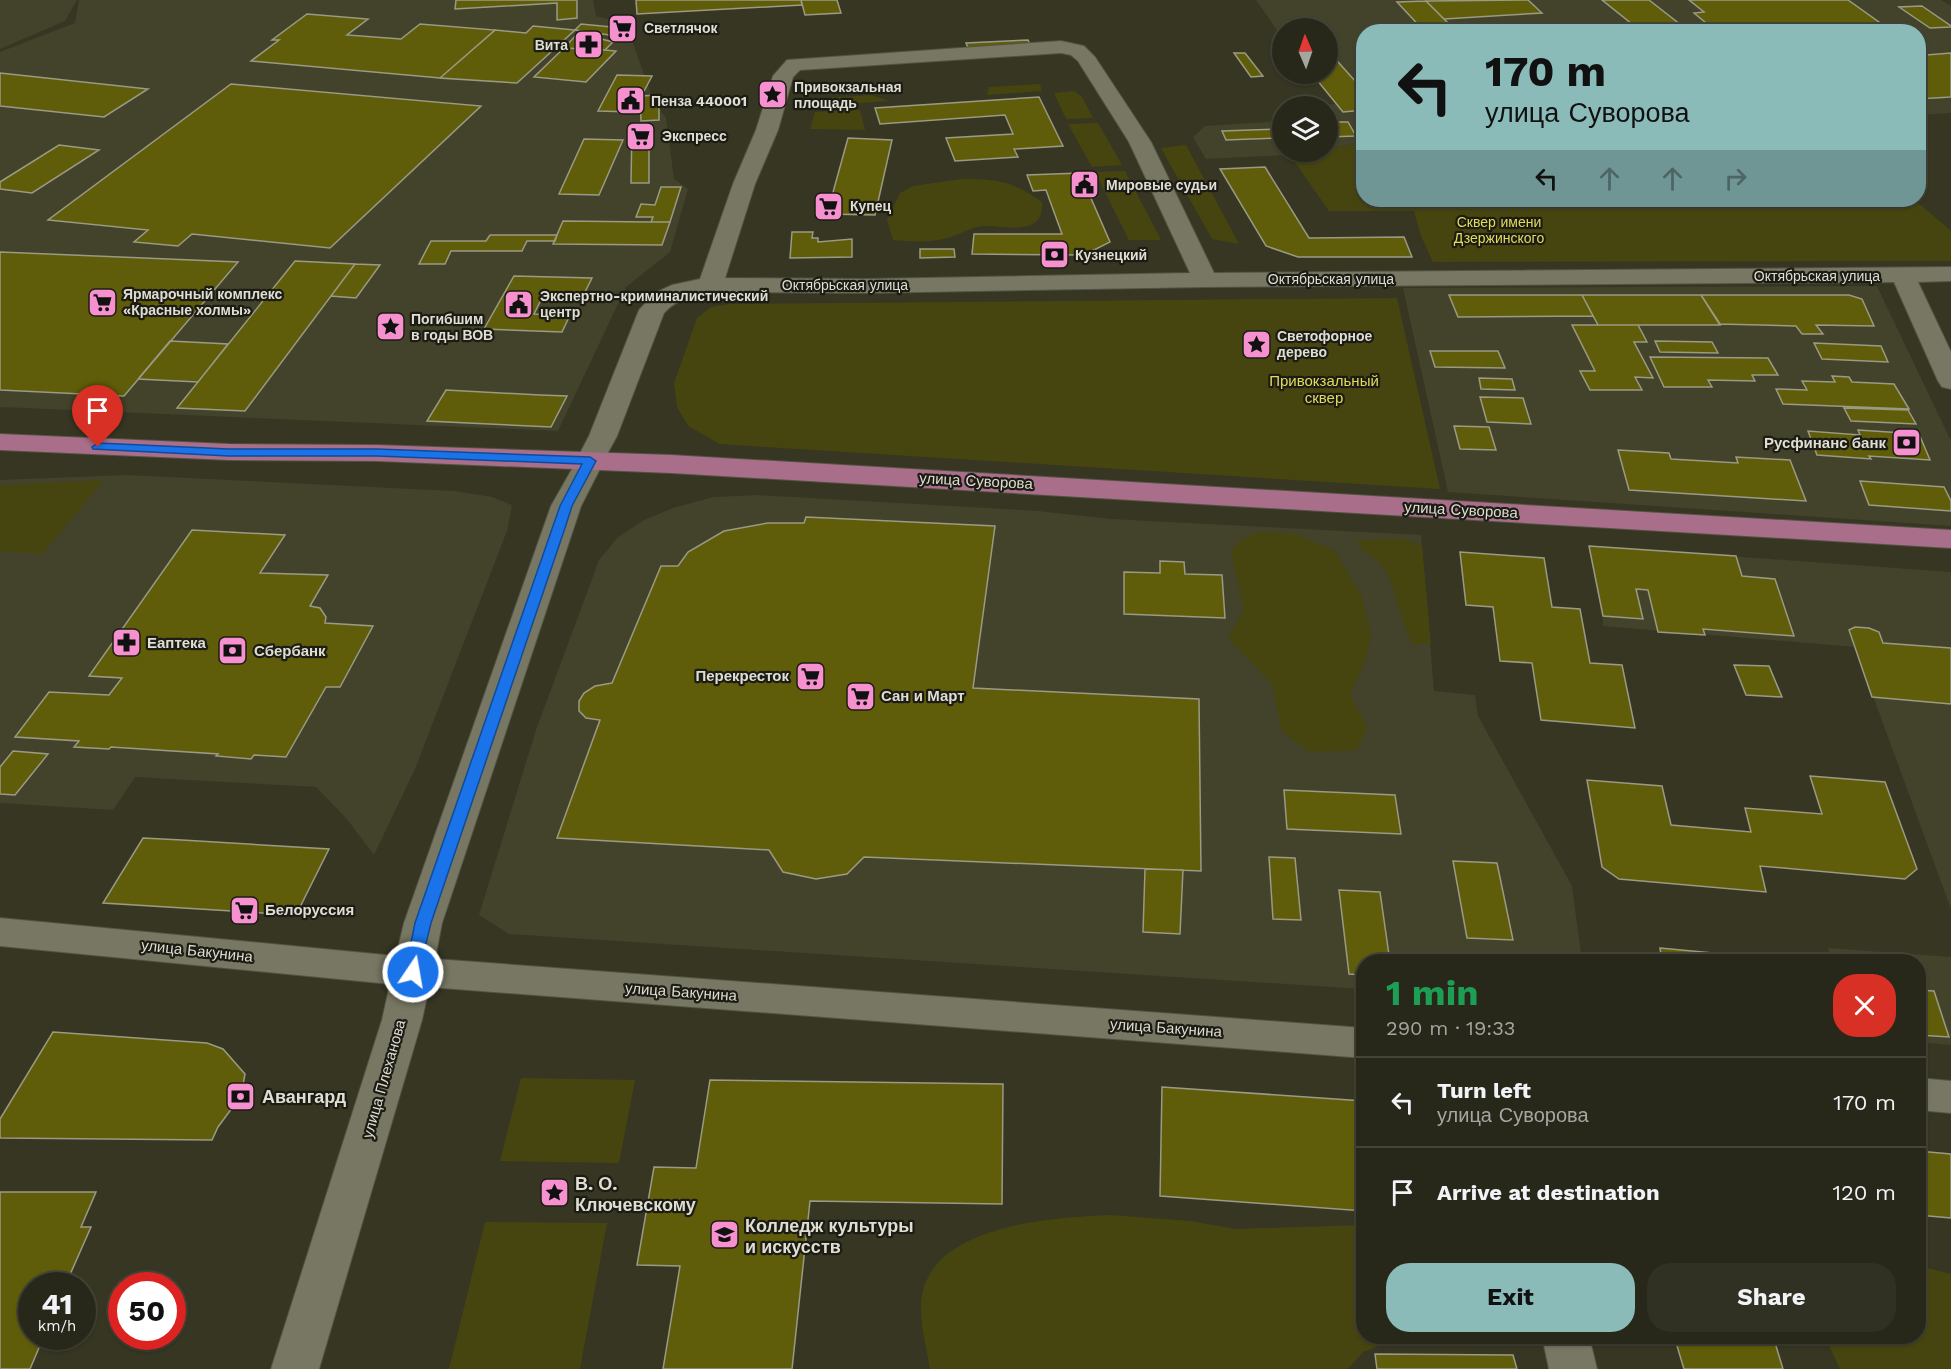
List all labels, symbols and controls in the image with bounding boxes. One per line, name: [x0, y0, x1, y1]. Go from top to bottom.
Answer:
supermarket icon: Светлячок: [607, 12, 639, 44]
north arrow: [1272, 18, 1338, 84]
map controls: [1272, 18, 1338, 162]
place label: Светлячок: [644, 20, 719, 36]
pharmacy icon: Вита: [573, 29, 605, 61]
place label: Вита: [535, 37, 568, 53]
text: 170 m: [1485, 47, 1606, 96]
icon: left: [1386, 48, 1464, 126]
place icon: Привокзальная площадь: [757, 79, 789, 111]
place label: Привокзальная площадь: [794, 79, 902, 111]
public building icon: Пенза 440001: [614, 85, 646, 117]
place label: Пенза 440001: [651, 93, 747, 109]
button: layers: [1272, 96, 1338, 162]
text: улица Суворова: [1485, 97, 1690, 129]
supermarket icon: Экспресс: [625, 120, 657, 152]
place label: Экспресс: [662, 128, 727, 144]
icon: left: [1530, 162, 1563, 195]
icon: ahead: [1593, 162, 1626, 195]
icon: ahead: [1656, 162, 1689, 195]
icon: right: [1719, 162, 1752, 195]
public building icon: Мировые судьи: [1069, 169, 1101, 201]
place label: Мировые судьи: [1106, 177, 1217, 193]
supermarket icon: Купец: [813, 190, 845, 222]
place label: Купец: [850, 198, 892, 214]
park label: Сквер имени Дзержинского: [1454, 214, 1544, 246]
bank icon: Кузнецкий: [1038, 239, 1070, 271]
place label: Кузнецкий: [1075, 247, 1147, 263]
street label: Октябрьская улица: [1754, 268, 1880, 284]
street label: Октябрьская улица: [1268, 271, 1394, 287]
street label: Октябрьская улица: [782, 277, 908, 293]
supermarket icon: Ярмарочный комплекс «Красные холмы»: [86, 286, 118, 318]
place label: Ярмарочный комплекс «Красные холмы»: [123, 286, 283, 318]
public building icon: Экспертно-криминалистический центр: [503, 288, 535, 320]
place label: Экспертно-криминалистический центр: [540, 288, 768, 320]
place icon: Погибшим в годы ВОВ: [374, 311, 406, 343]
place label: Погибшим в годы ВОВ: [411, 311, 493, 343]
place icon: Светофорное дерево: [1240, 328, 1272, 360]
place label: Светофорное дерево: [1277, 328, 1373, 360]
park label: Привокзальный сквер: [1269, 372, 1379, 407]
pin: [72, 385, 123, 447]
icon: arrive: [81, 394, 114, 427]
bank icon: Русфинанс банк: [1891, 427, 1923, 459]
place label: Русфинанс банк: [1764, 434, 1886, 452]
street label: улица Суворова: [919, 469, 1034, 493]
street label: улица Суворова: [1404, 498, 1519, 522]
pharmacy icon: Еаптека: [110, 627, 142, 659]
place label: Еаптека: [147, 634, 207, 652]
bank icon: Сбербанк: [217, 635, 249, 667]
place label: Сбербанк: [254, 642, 326, 660]
supermarket icon: Перекресток: [794, 660, 826, 692]
place label: Перекресток: [695, 667, 789, 685]
supermarket icon: Сан и Март: [844, 680, 876, 712]
place label: Сан и Март: [881, 687, 965, 705]
supermarket icon: Белоруссия: [228, 894, 260, 926]
place label: Белоруссия: [265, 901, 354, 919]
street label: улица Бакунина: [140, 936, 254, 966]
position arrow: [381, 940, 445, 1004]
text: 1 min: [1386, 972, 1478, 1014]
button: close: [1833, 974, 1896, 1037]
street label: улица Бакунина: [624, 979, 738, 1005]
street label: улица Бакунина: [1109, 1015, 1223, 1041]
text: 290 m · 19:33: [1386, 1016, 1515, 1040]
street label: улица Плеханова: [358, 1017, 410, 1140]
text: Turn left: [1437, 1078, 1531, 1103]
bank icon: Авангард: [225, 1080, 257, 1112]
place label: Авангард: [262, 1086, 347, 1107]
icon: left: [1386, 1086, 1419, 1119]
text: 170 m: [1833, 1090, 1896, 1115]
text: улица Суворова: [1437, 1103, 1589, 1127]
place label: В. О. Ключевскому: [575, 1173, 696, 1215]
icon: arrive: [1386, 1176, 1419, 1209]
place icon: В. О. Ключевскому: [538, 1177, 570, 1209]
text: Arrive at destination: [1437, 1180, 1660, 1205]
text: 120 m: [1832, 1180, 1896, 1205]
place label: Колледж культуры и искусств: [745, 1215, 914, 1257]
school or university icon: Колледж культуры и искусств: [708, 1219, 740, 1251]
button: Exit: [1386, 1263, 1635, 1332]
button: Share: [1647, 1263, 1896, 1332]
speed limit sign: 50: [108, 1272, 186, 1350]
text: 41: [41, 1286, 73, 1321]
text: km/h: [38, 1317, 76, 1335]

